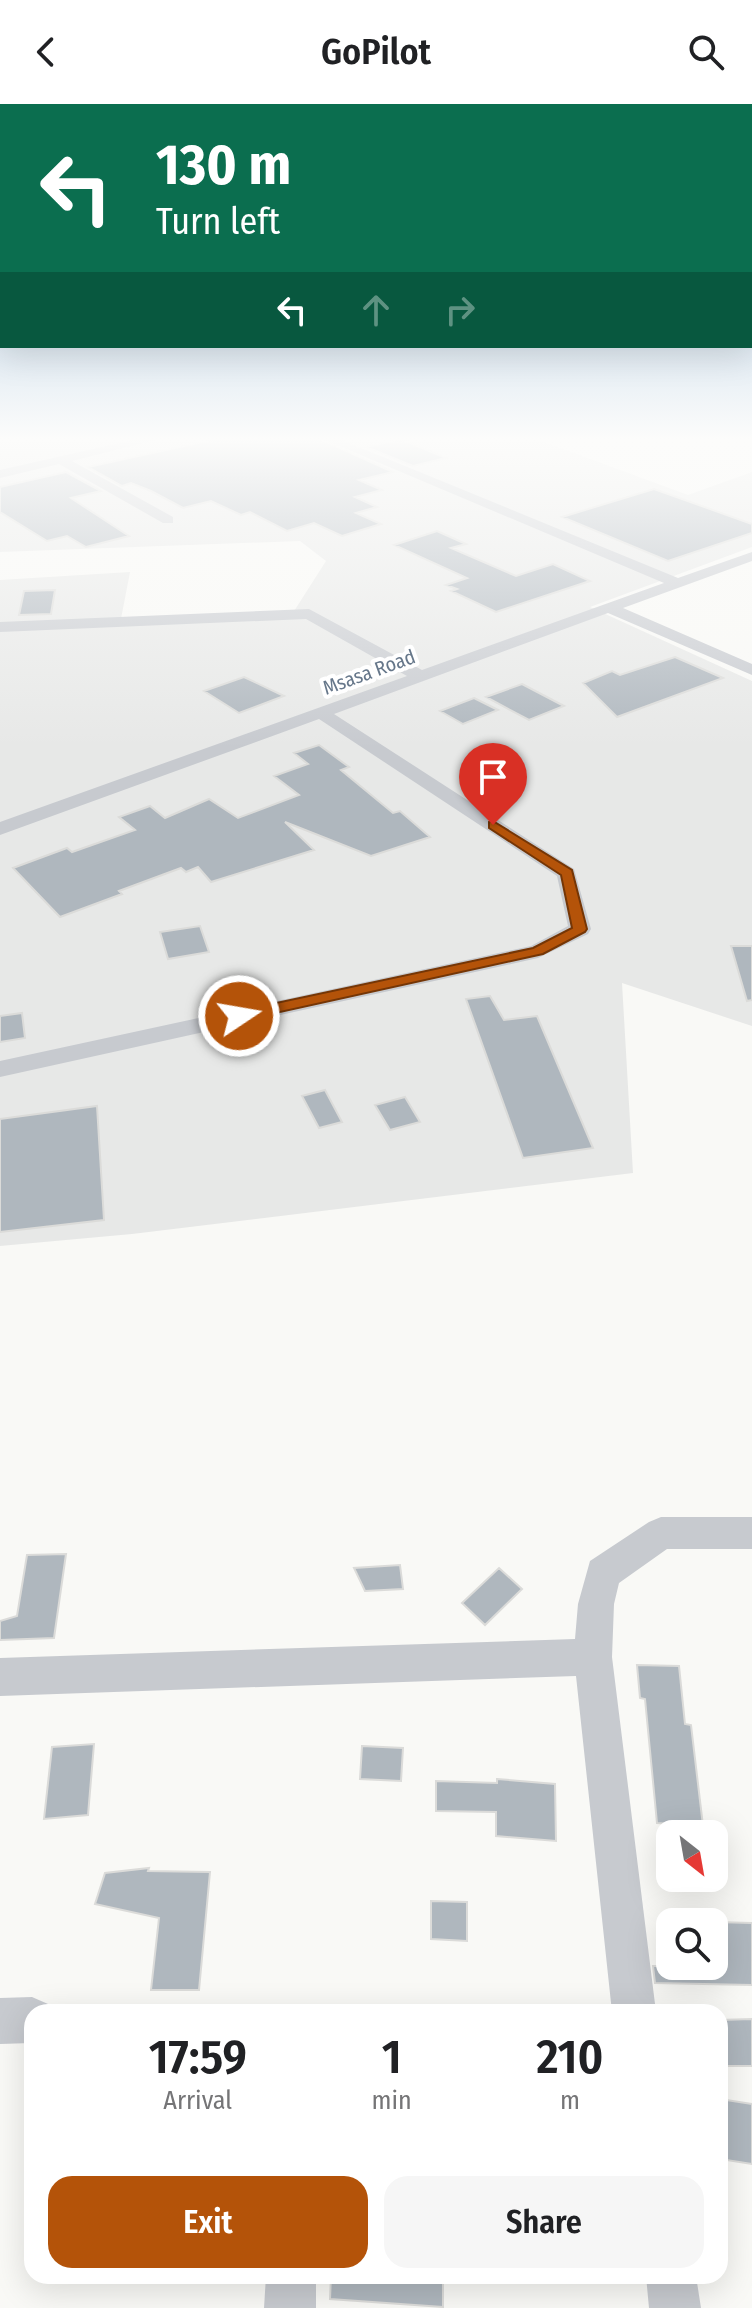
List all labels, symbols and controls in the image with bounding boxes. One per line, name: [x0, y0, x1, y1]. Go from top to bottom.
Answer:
icon: back: [24, 30, 68, 74]
text: GoPilot: [321, 30, 431, 74]
icon: search: [684, 30, 728, 74]
text: 130 m: [156, 132, 291, 199]
icon: left: [24, 136, 128, 240]
text: Turn left: [156, 200, 280, 244]
icon: left: [270, 288, 314, 332]
icon: ahead: [354, 288, 398, 332]
icon: right: [438, 288, 482, 332]
street label: Msasa Road: [319, 644, 419, 700]
pin: [459, 743, 527, 825]
icon: arrive: [471, 755, 515, 799]
position arrow: [197, 974, 281, 1058]
north arrow: [656, 1820, 728, 1892]
map controls: [656, 1820, 728, 1980]
button: search: [656, 1908, 728, 1980]
text: 17:59: [149, 2028, 247, 2086]
text: 1: [382, 2028, 402, 2086]
text: 210: [536, 2028, 603, 2086]
text: Arrival: [163, 2085, 232, 2116]
text: min: [372, 2085, 412, 2116]
text: m: [560, 2085, 580, 2116]
button: Exit: [48, 2176, 368, 2268]
button: Share: [384, 2176, 704, 2268]

